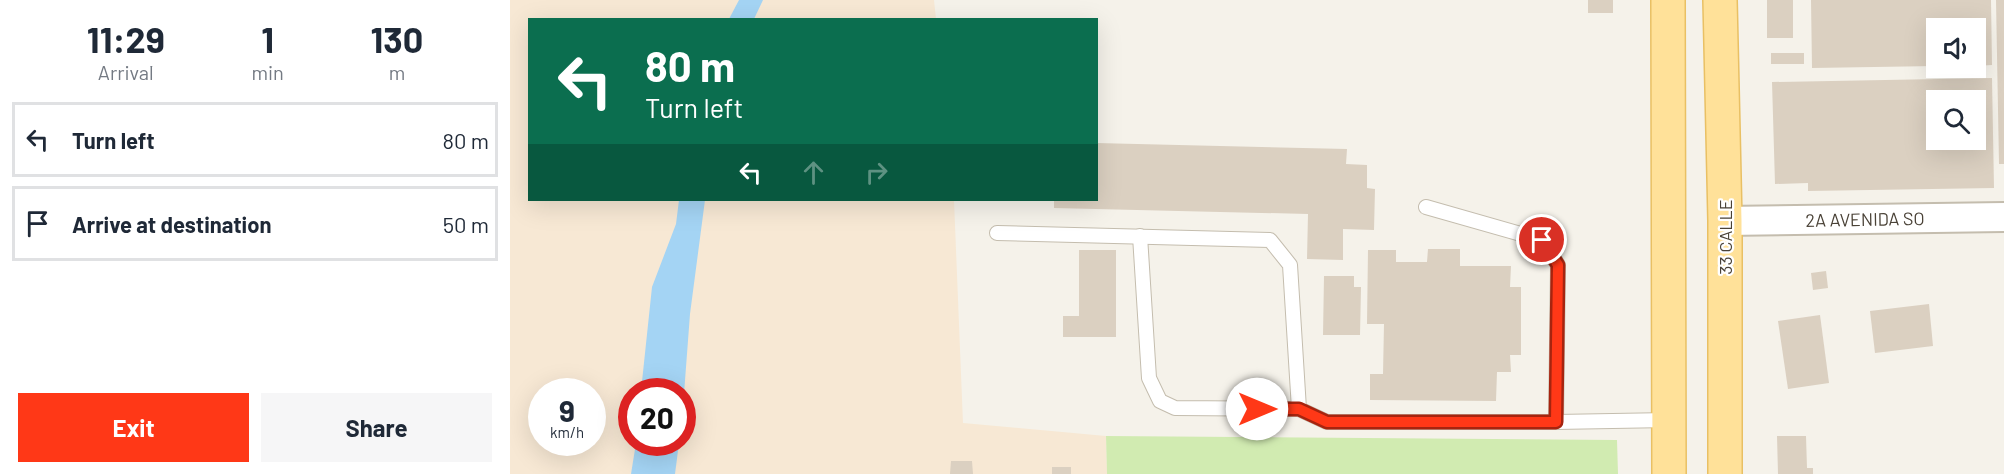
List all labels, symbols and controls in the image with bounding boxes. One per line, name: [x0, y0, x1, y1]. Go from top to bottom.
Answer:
text: 11:29: [87, 17, 165, 60]
text: 1: [261, 17, 274, 60]
text: 130: [371, 17, 423, 60]
map controls: [1926, 18, 1986, 150]
button: sound: [1926, 18, 1986, 78]
text: 80 m: [645, 40, 735, 90]
icon: left: [546, 42, 624, 120]
text: Arrival: [98, 60, 154, 84]
text: min: [251, 60, 284, 84]
text: m: [389, 60, 405, 84]
button: search: [1926, 90, 1986, 150]
text: Turn left: [645, 91, 743, 123]
icon: left: [21, 123, 54, 156]
text: Turn left: [72, 127, 155, 153]
text: 80 m: [443, 127, 489, 153]
icon: left: [734, 156, 767, 189]
icon: ahead: [797, 156, 830, 189]
icon: right: [860, 156, 893, 189]
street label: 33 CALLE: [1714, 199, 1736, 275]
icon: arrive: [21, 207, 54, 240]
street label: 2A AVENIDA SO: [1805, 207, 1925, 231]
text: Arrive at destination: [72, 211, 271, 237]
text: 50 m: [443, 211, 489, 237]
pin: [1516, 214, 1567, 265]
icon: arrive: [1525, 223, 1558, 256]
position arrow: [1225, 377, 1289, 441]
speed limit sign: 20: [618, 378, 696, 456]
text: 9: [559, 392, 575, 428]
button: Exit: [18, 393, 249, 462]
button: Share: [261, 393, 492, 462]
text: km/h: [550, 423, 584, 441]

